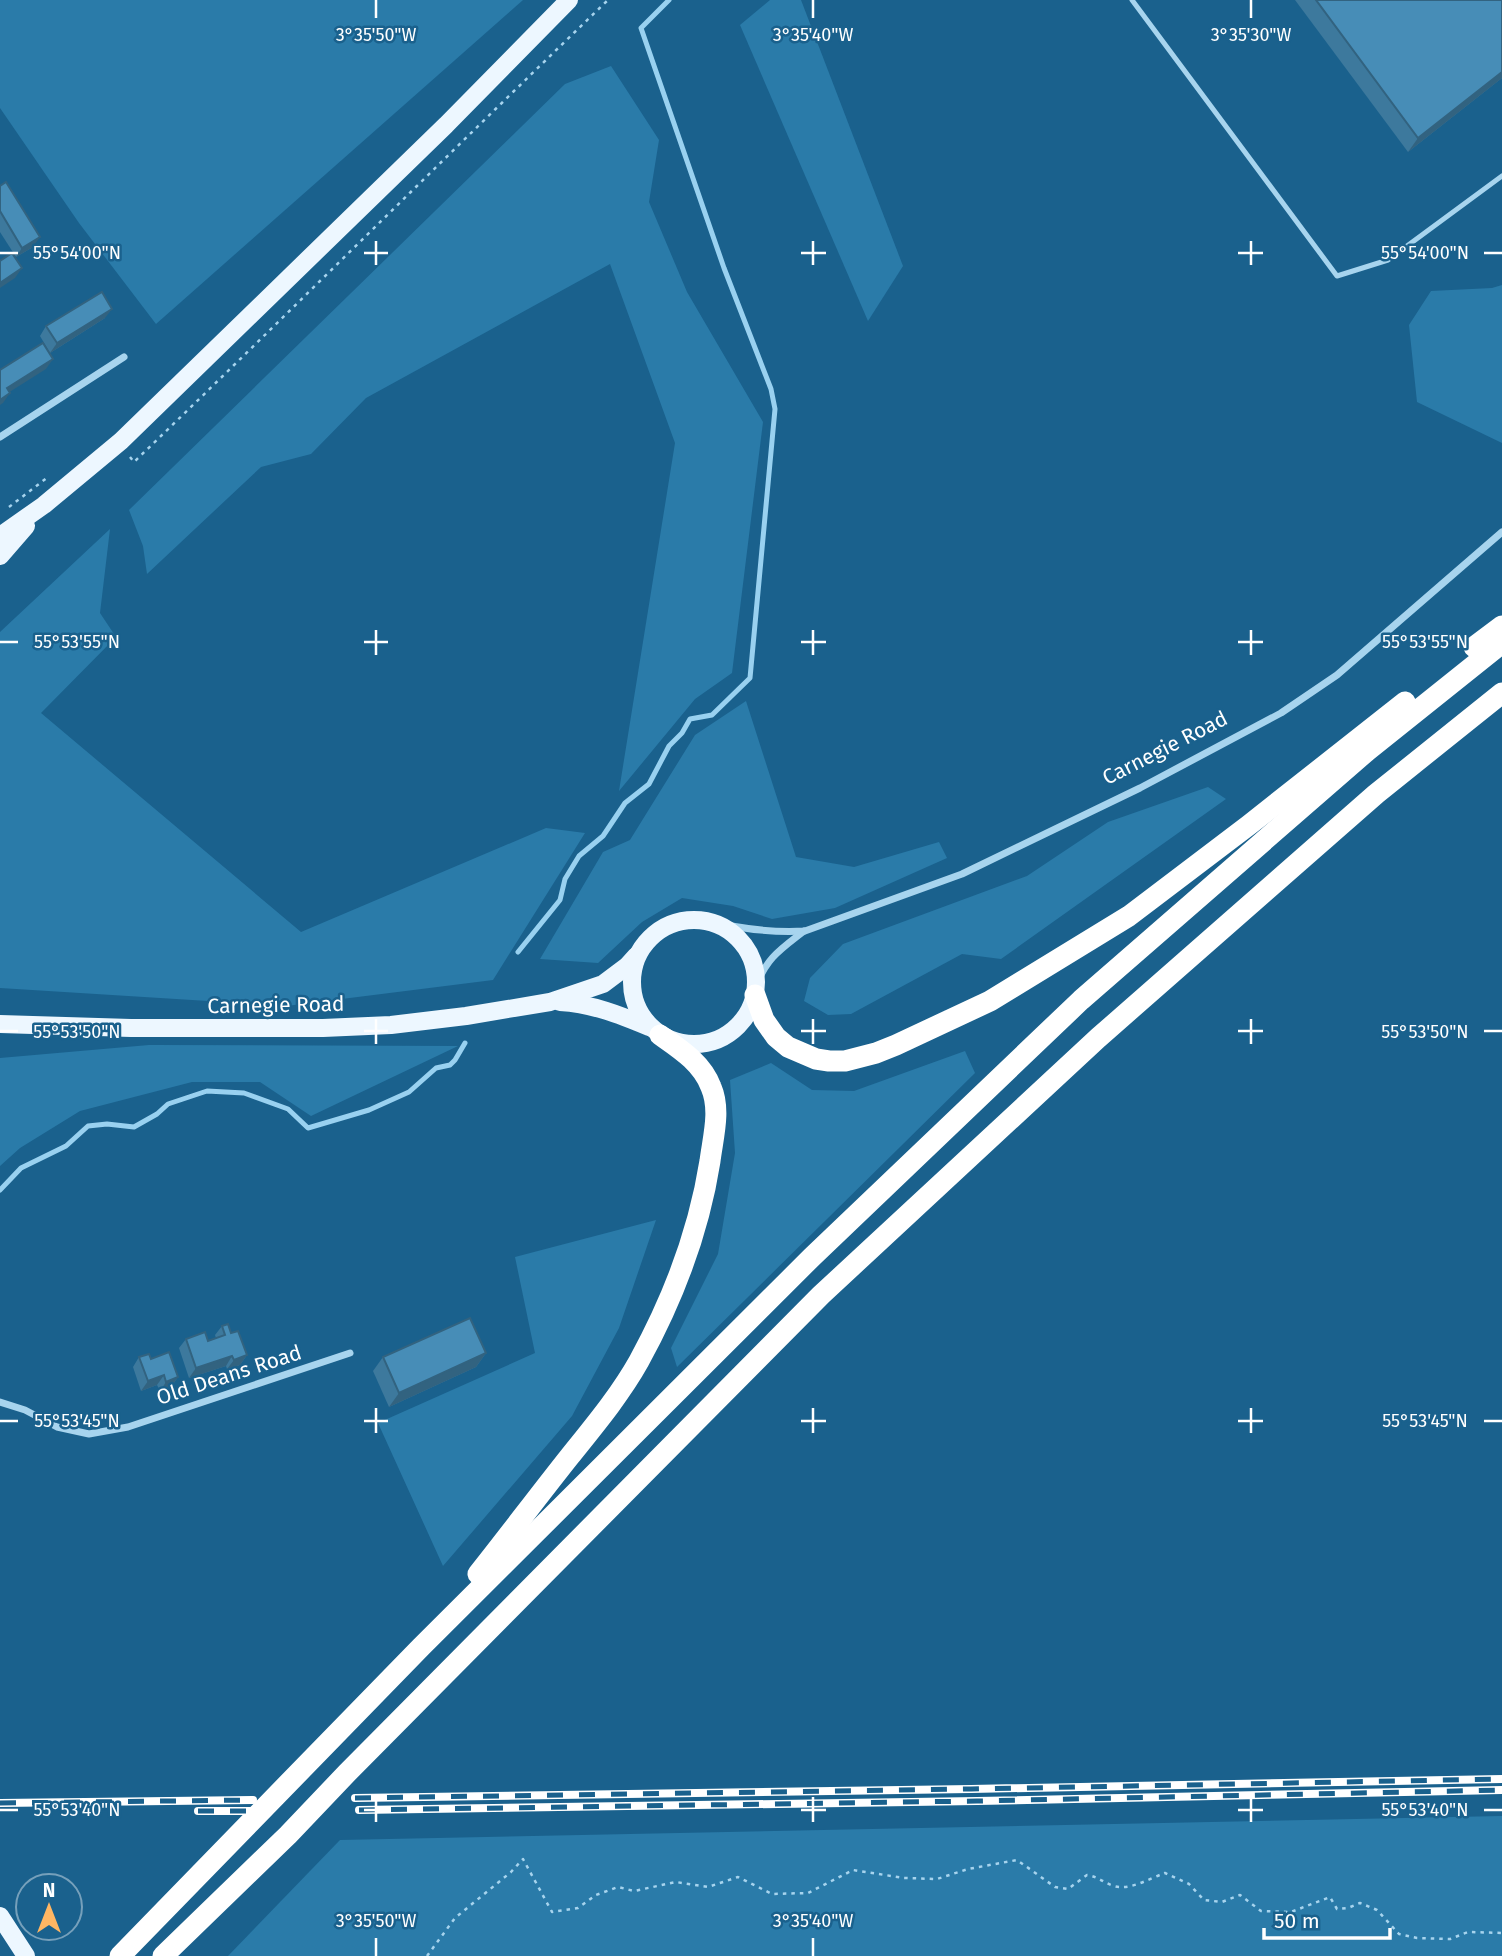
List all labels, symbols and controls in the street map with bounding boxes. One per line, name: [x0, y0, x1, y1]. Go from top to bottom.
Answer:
text: 3°35'50"W: [336, 24, 416, 46]
text: 3°35'40"W: [773, 24, 853, 46]
text: 3°35'30"W: [1211, 24, 1291, 46]
text: 55°54'00"N: [33, 242, 121, 264]
text: 55°54'00"N: [1381, 242, 1469, 264]
text: 55°53'55"N: [34, 631, 120, 653]
text: 55°53'55"N: [1382, 631, 1468, 653]
street label: Carnegie Road: [1098, 705, 1232, 791]
street label: Carnegie Road: [207, 991, 345, 1019]
text: 55°53'50"N: [33, 1021, 121, 1043]
text: 55°53'50"N: [1381, 1021, 1469, 1043]
street label: Old Deans Road: [153, 1339, 305, 1411]
text: 55°53'45"N: [34, 1410, 120, 1432]
text: 55°53'45"N: [1382, 1410, 1468, 1432]
text: 55°53'40"N: [33, 1799, 121, 1821]
text: 55°53'40"N: [1381, 1799, 1469, 1821]
north arrow: [14, 1872, 84, 1942]
text: N: [43, 1879, 55, 1902]
scale bar: [1264, 1896, 1390, 1940]
text: 50 m: [1274, 1908, 1320, 1934]
text: 3°35'50"W: [336, 1910, 416, 1932]
text: 3°35'40"W: [773, 1910, 853, 1932]

